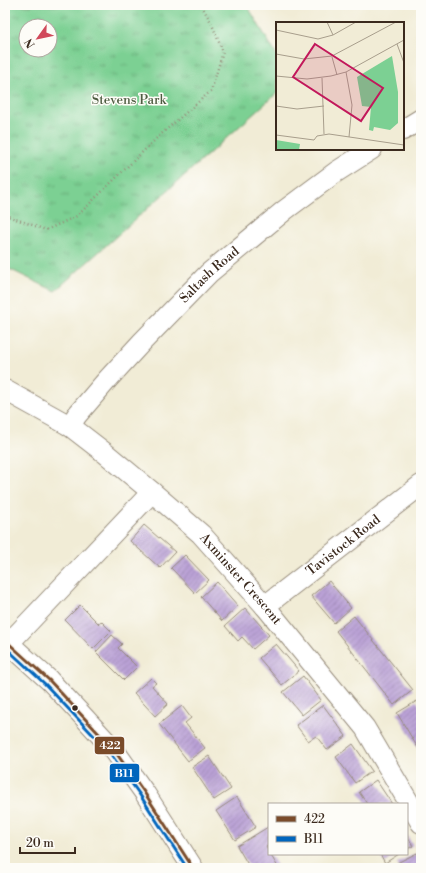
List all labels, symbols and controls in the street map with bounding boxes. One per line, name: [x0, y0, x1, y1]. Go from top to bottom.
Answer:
north arrow: [18, 18, 58, 58]
inset map: [276, 22, 404, 150]
text: N: [22, 35, 39, 50]
park label: Stevens Park: [92, 92, 167, 108]
street label: Saltash Road: [176, 243, 243, 306]
street label: Tavistock Road: [303, 511, 384, 579]
street label: Axminster Crescent: [195, 529, 285, 628]
unlabelled marker: [70, 703, 80, 713]
line badge: 422: [94, 736, 125, 755]
text: 422: [99, 739, 121, 753]
line badge: B11: [109, 763, 140, 783]
text: B11: [114, 767, 134, 781]
legend: [268, 803, 408, 855]
text: 422: [304, 812, 325, 827]
scale bar: [20, 829, 75, 855]
text: B11: [303, 832, 324, 847]
text: 20 m: [26, 836, 54, 851]

